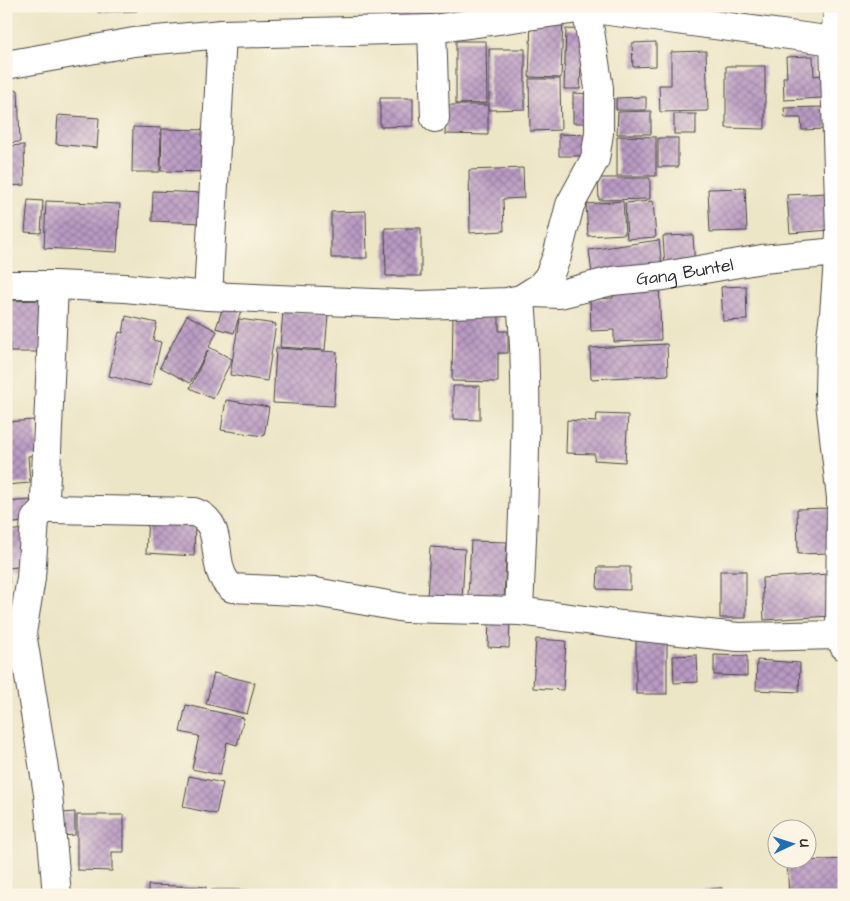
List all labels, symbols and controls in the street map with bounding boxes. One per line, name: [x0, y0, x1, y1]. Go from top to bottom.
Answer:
street label: Gang Buntel: [635, 252, 735, 291]
north arrow: [768, 818, 818, 868]
text: U: [794, 839, 814, 848]

